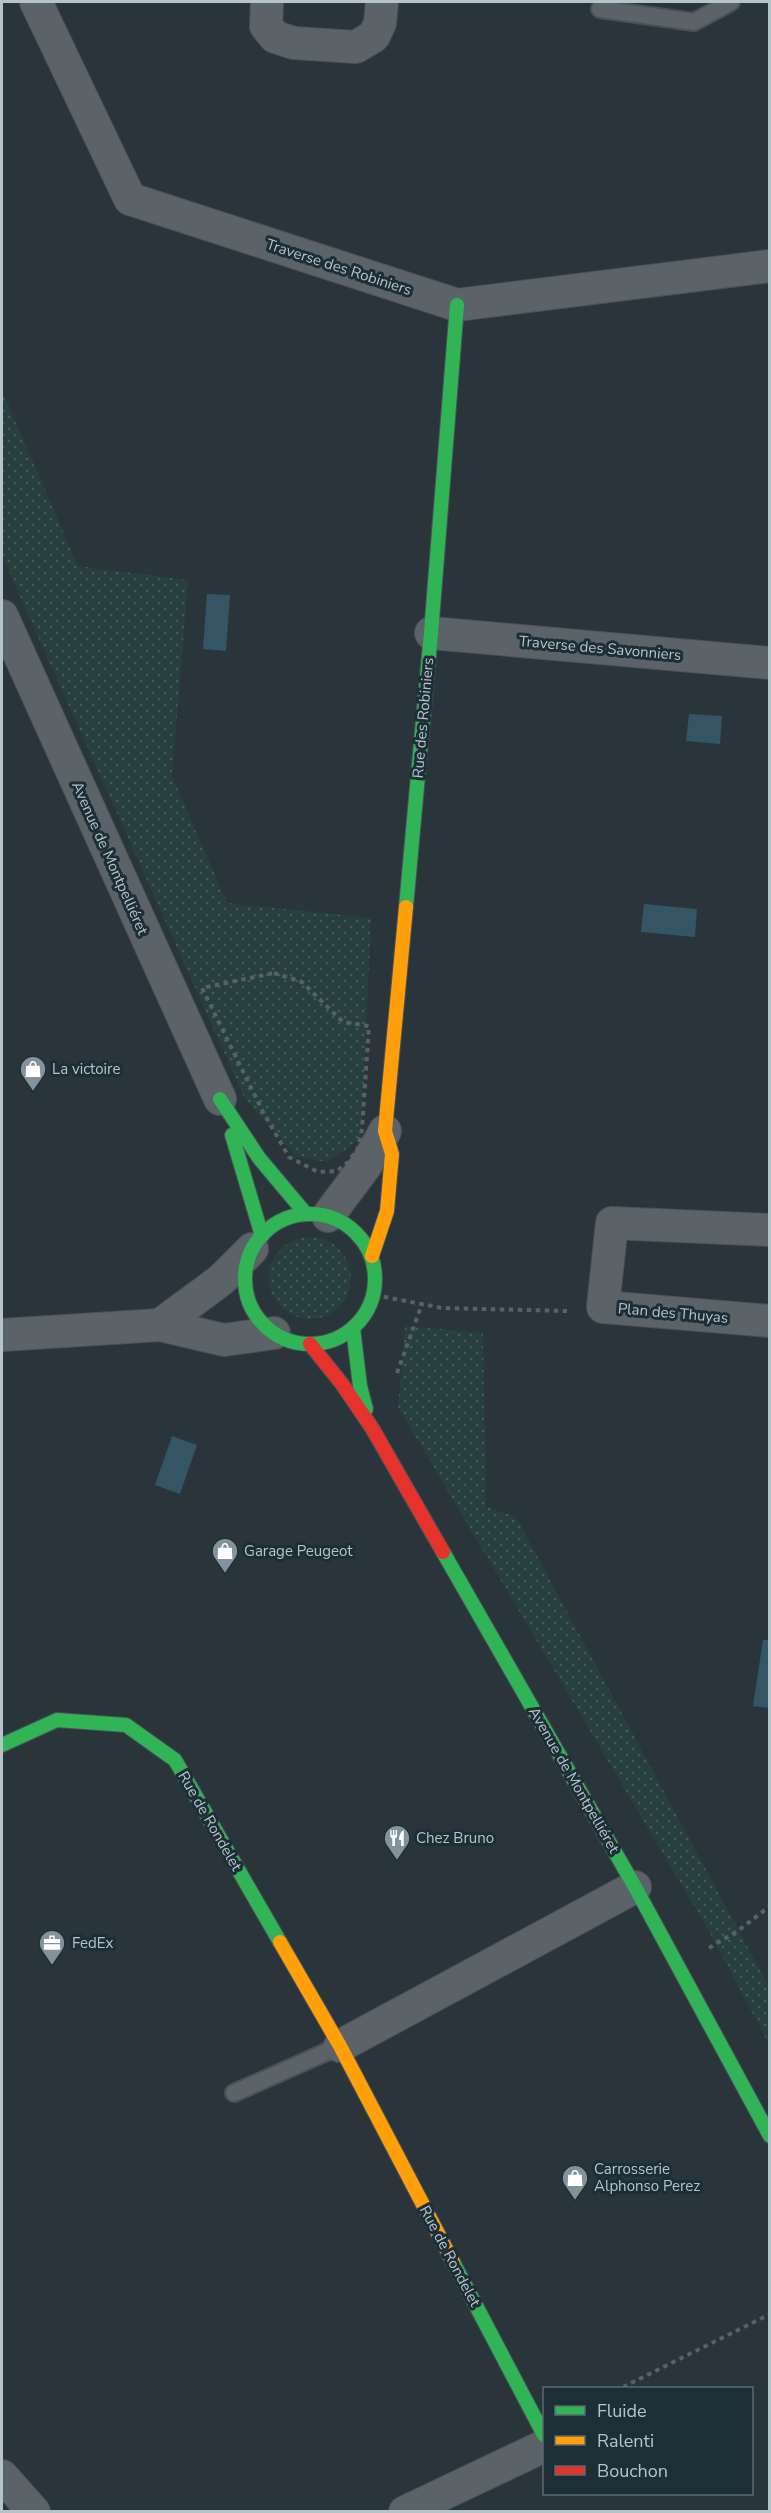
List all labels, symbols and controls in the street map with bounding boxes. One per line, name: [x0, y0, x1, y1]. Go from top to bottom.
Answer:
street label: Traverse des Robiniers: [264, 234, 414, 300]
street label: Traverse des Savonniers: [518, 631, 682, 665]
street label: Rue des Robiniers: [408, 657, 438, 779]
street label: Avenue de Montpelliéret: [67, 778, 153, 939]
shop icon: La victoire: [18, 1054, 48, 1092]
place label: La victoire: [52, 1059, 120, 1079]
street label: Plan des Thuyas: [617, 1298, 729, 1328]
shop icon: Garage Peugeot: [210, 1536, 240, 1574]
place label: Garage Peugeot: [244, 1541, 353, 1561]
street label: Avenue de Montpelliéret: [524, 1703, 625, 1858]
street label: Rue de Rondelet: [173, 1768, 247, 1875]
restaurant icon: Chez Bruno: [382, 1823, 412, 1861]
place label: Chez Bruno: [416, 1828, 494, 1848]
office icon: FedEx: [37, 1928, 67, 1966]
place label: FedEx: [72, 1933, 113, 1953]
place label: Carrosserie Alphonso Perez: [594, 2159, 700, 2196]
shop icon: Carrosserie Alphonso Perez: [560, 2163, 590, 2201]
street label: Rue de Rondelet: [415, 2202, 485, 2311]
legend: [543, 2387, 753, 2495]
text: Fluide: [597, 2399, 647, 2423]
text: Ralenti: [597, 2429, 654, 2453]
text: Bouchon: [597, 2459, 668, 2483]

